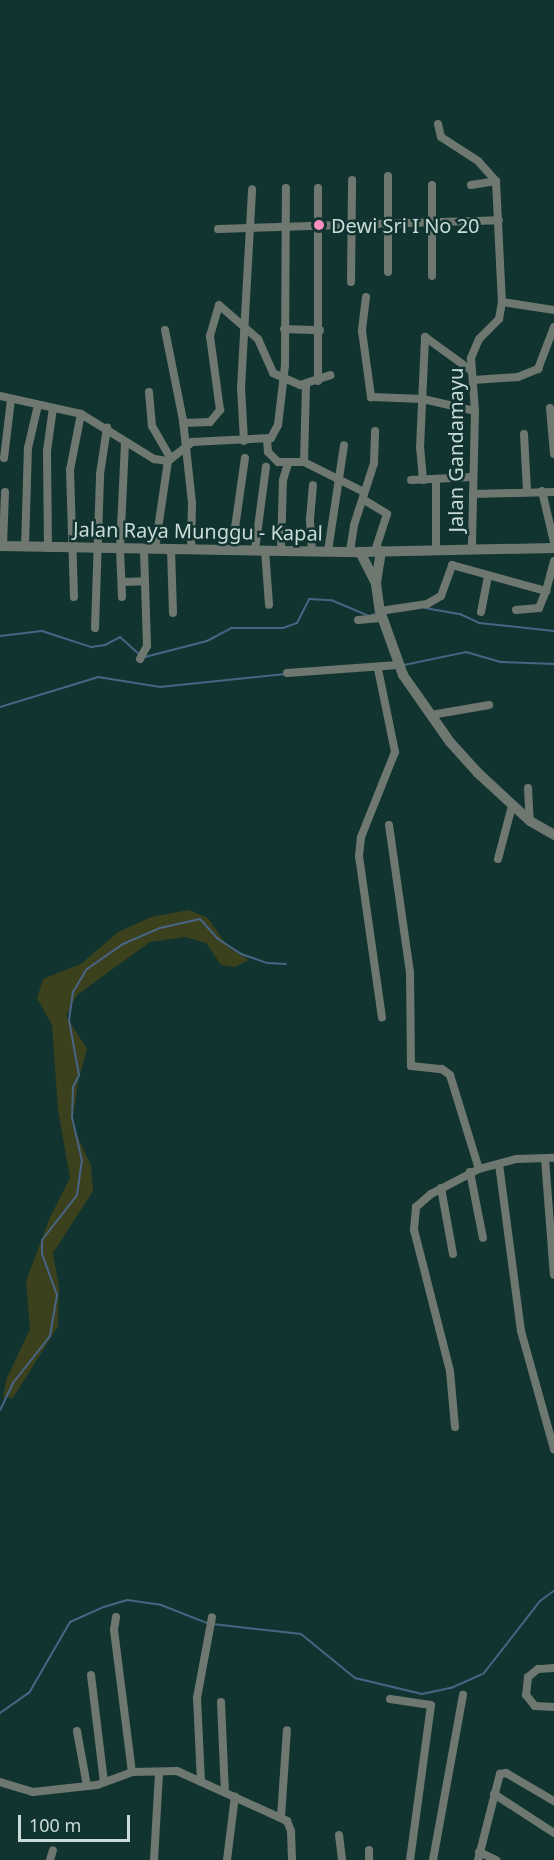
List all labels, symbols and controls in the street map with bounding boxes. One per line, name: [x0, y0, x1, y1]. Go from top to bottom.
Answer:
place label: Dewi Sri I No 20: [331, 213, 480, 237]
marker: Dewi Sri I No 20: [312, 218, 326, 232]
street label: Jalan Gandamayu: [443, 368, 467, 532]
street label: Jalan Raya Munggu - Kapal: [73, 517, 323, 545]
scale bar: [21, 1803, 134, 1841]
text: 100 m: [29, 1813, 81, 1837]

